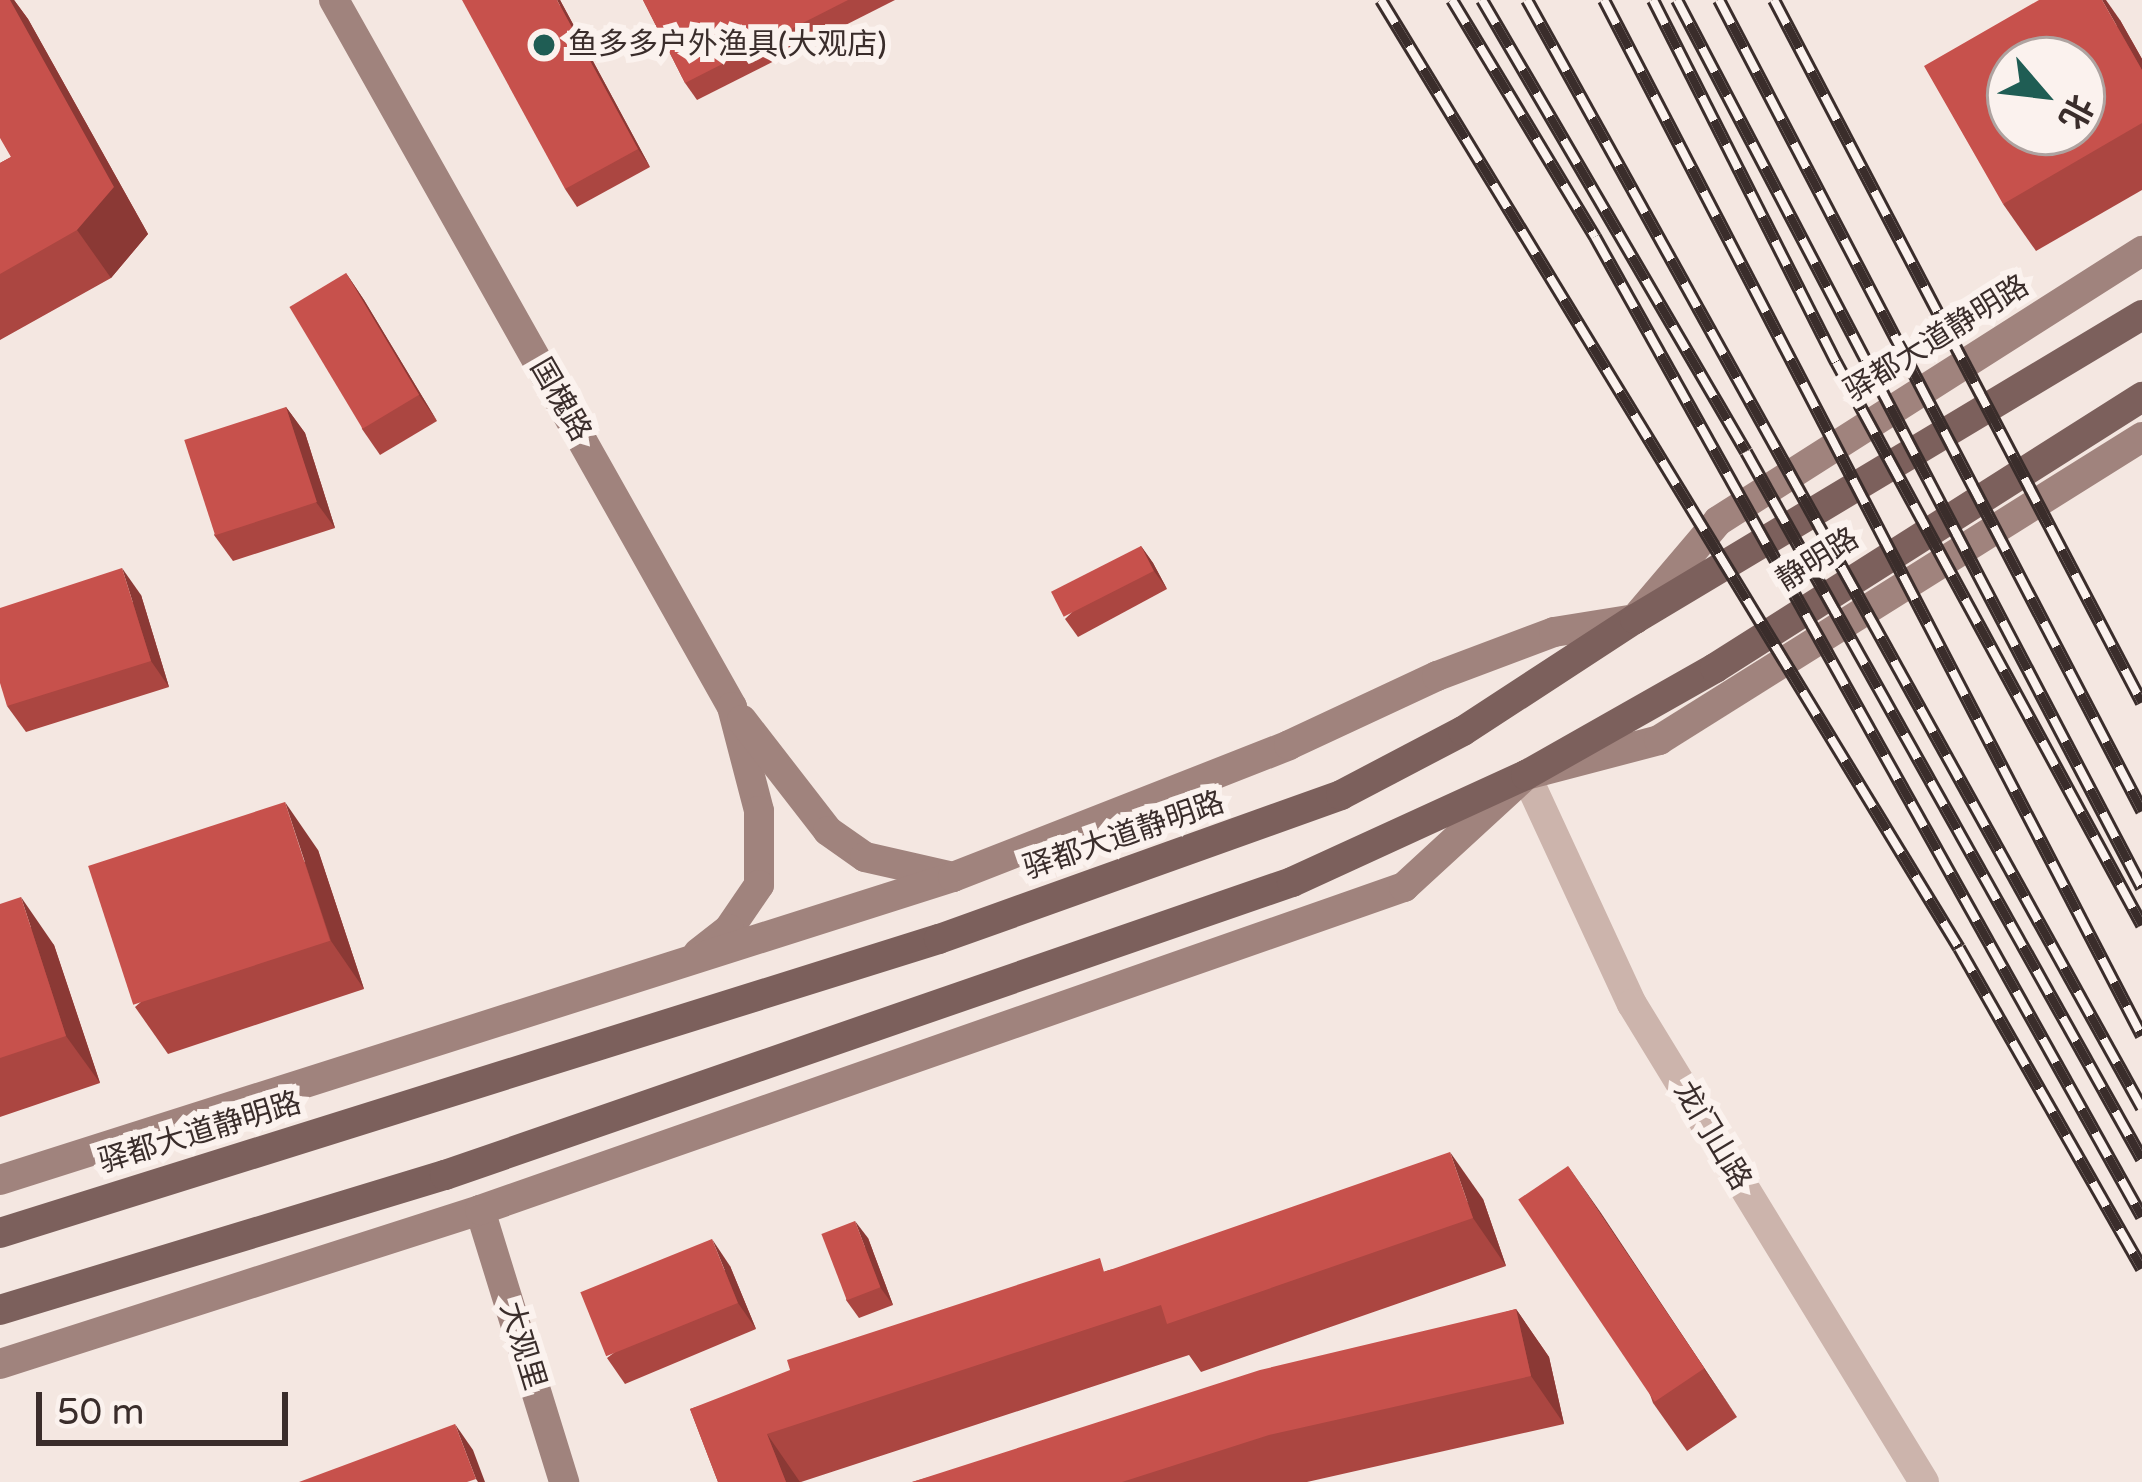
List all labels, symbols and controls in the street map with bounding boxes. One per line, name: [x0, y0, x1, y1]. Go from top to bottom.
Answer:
place label: 鱼多多户外渔具(大观店): [568, 27, 887, 63]
marker: 鱼多多户外渔具(大观店): [531, 32, 557, 58]
north arrow: [1986, 36, 2106, 156]
text: 北: [2051, 88, 2101, 135]
street label: 驿都大道静明路: [1838, 268, 2036, 410]
street label: 国槐路: [522, 352, 598, 448]
street label: 静明路: [1770, 521, 1866, 599]
street label: 驿都大道静明路: [1019, 785, 1229, 887]
street label: 龙门山路: [1666, 1075, 1758, 1197]
street label: 驿都大道静明路: [94, 1085, 306, 1181]
street label: 大观里: [492, 1298, 552, 1394]
scale bar: [42, 1368, 294, 1442]
text: 50 m: [57, 1391, 145, 1434]

